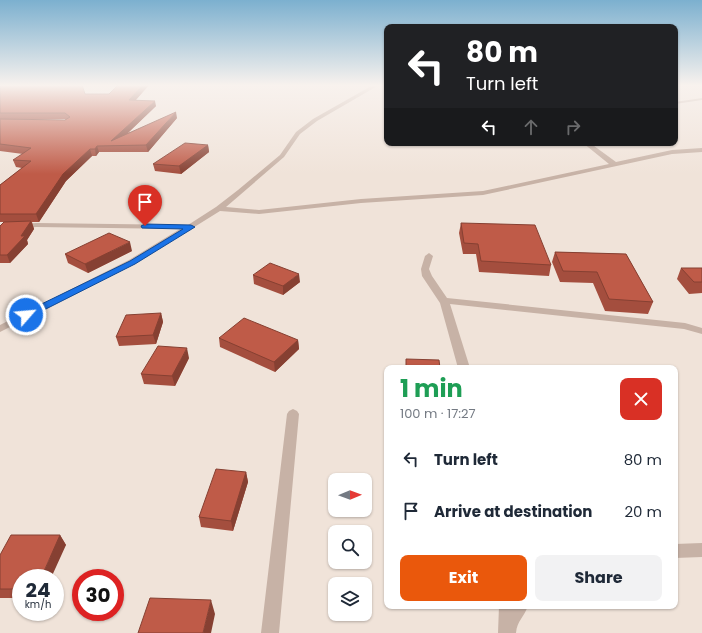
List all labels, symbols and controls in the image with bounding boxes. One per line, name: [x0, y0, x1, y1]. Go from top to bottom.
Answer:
text: 80 m: [466, 33, 538, 72]
icon: left: [400, 40, 452, 92]
text: Turn left: [466, 71, 538, 96]
icon: left: [478, 116, 500, 138]
icon: ahead: [520, 116, 542, 138]
icon: right: [562, 116, 584, 138]
pin: [128, 185, 162, 226]
icon: arrive: [134, 191, 156, 213]
position arrow: [5, 294, 47, 336]
text: 1 min: [400, 372, 463, 405]
button: close: [620, 378, 662, 420]
text: 100 m · 17:27: [400, 404, 476, 423]
icon: left: [400, 448, 422, 470]
text: Turn left: [434, 449, 498, 470]
text: 80 m: [624, 449, 662, 470]
north arrow: [328, 473, 372, 517]
map controls: [328, 473, 372, 621]
icon: arrive: [400, 500, 422, 522]
text: Arrive at destination: [434, 501, 592, 522]
text: 20 m: [624, 501, 662, 522]
button: search: [328, 525, 372, 569]
button: Exit: [400, 555, 527, 601]
button: Share: [535, 555, 662, 601]
speed limit sign: 30: [72, 569, 124, 621]
text: 24: [26, 576, 50, 604]
button: layers: [328, 577, 372, 621]
text: km/h: [25, 597, 51, 612]

